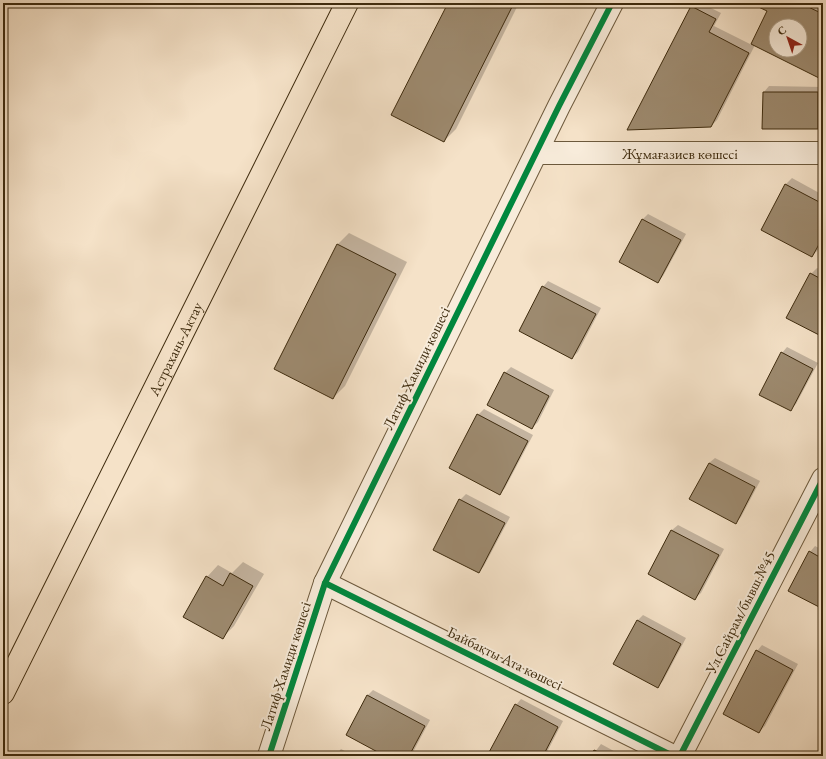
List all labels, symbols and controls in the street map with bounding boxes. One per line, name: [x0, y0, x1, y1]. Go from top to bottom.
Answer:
north arrow: [768, 18, 808, 58]
text: С: [774, 22, 789, 38]
street label: Жұмағазиев көшесі: [621, 144, 738, 163]
street label: Астрахань-Актау: [143, 298, 206, 399]
street label: Латиф Хамиди көшесі: [378, 303, 454, 433]
street label: Ул.Сайрам/бывш.№45: [700, 548, 779, 677]
street label: Латиф Хамиди көшесі: [255, 599, 315, 733]
street label: Байбақты Ата көшесі: [444, 622, 566, 694]

